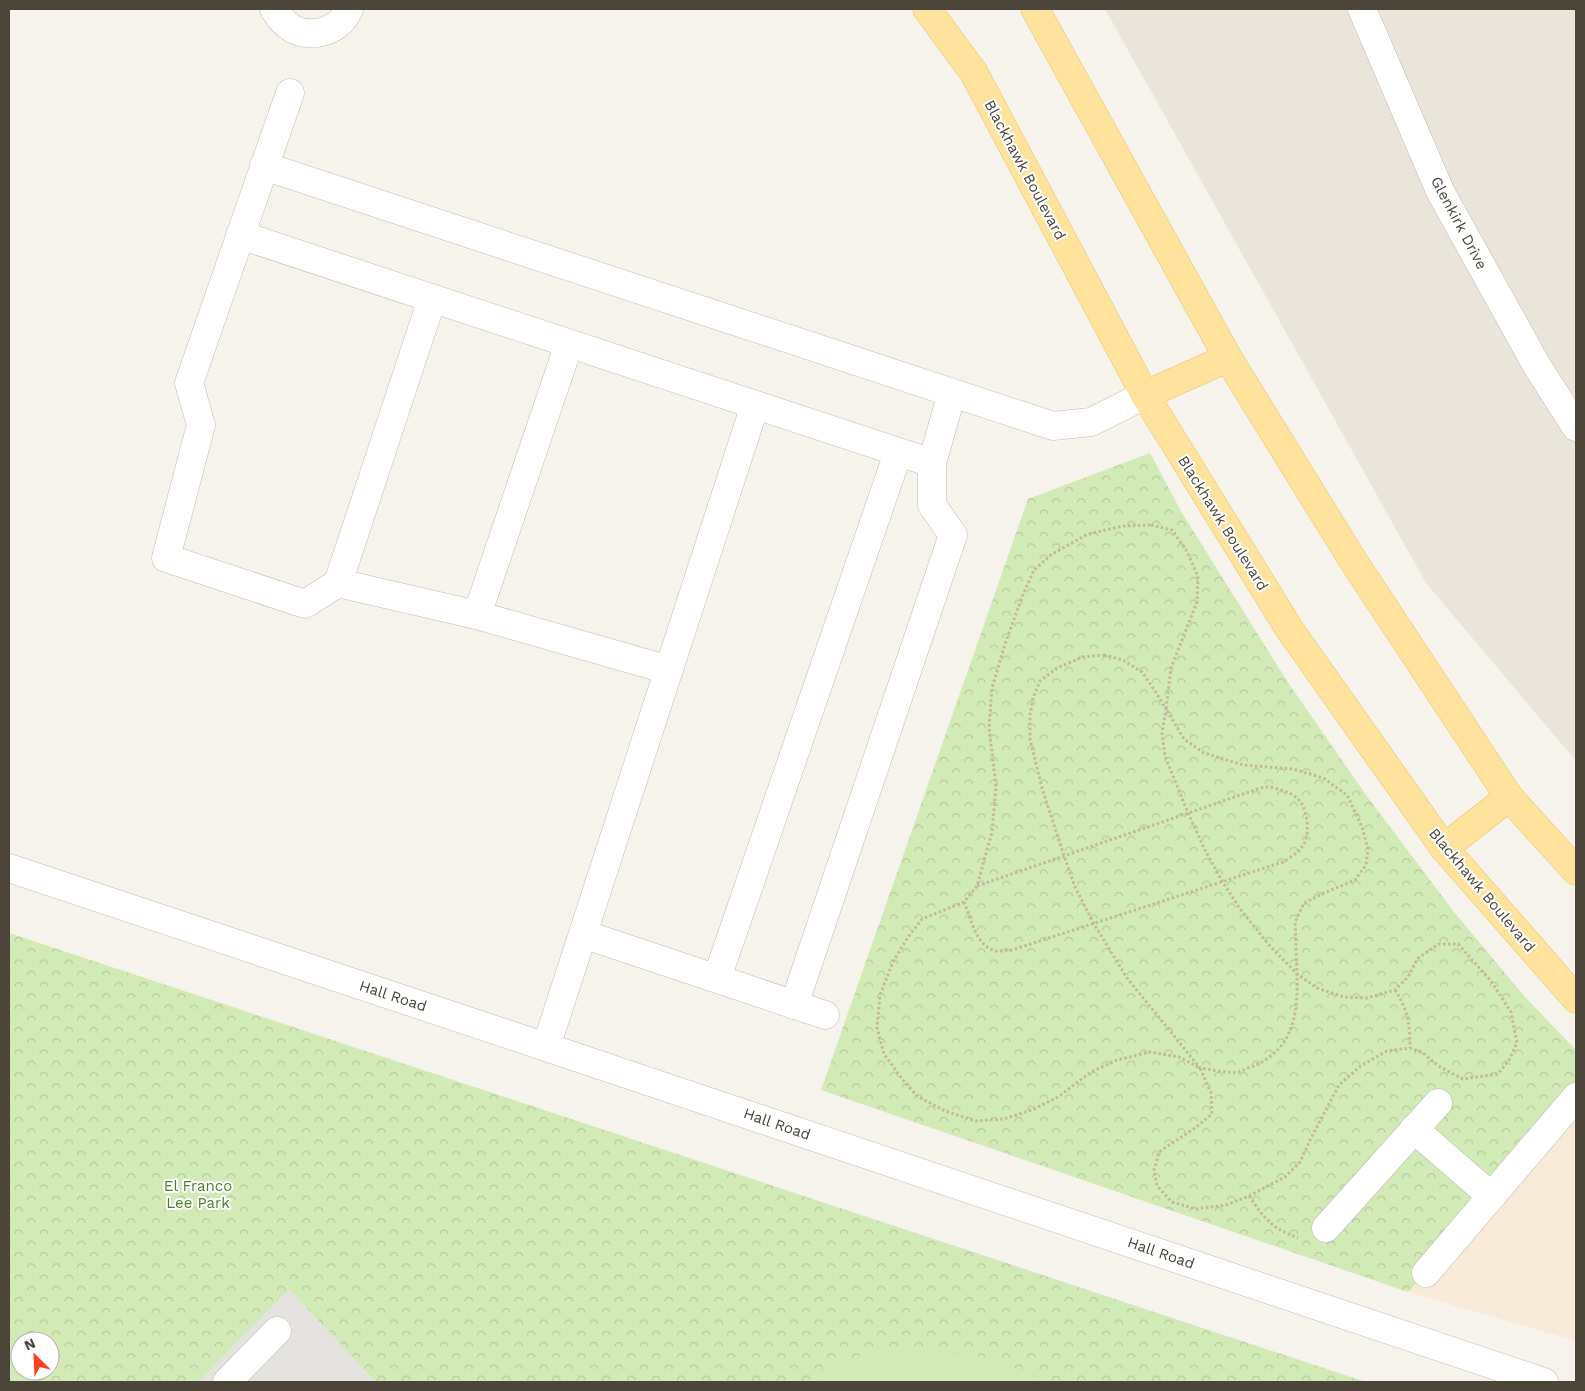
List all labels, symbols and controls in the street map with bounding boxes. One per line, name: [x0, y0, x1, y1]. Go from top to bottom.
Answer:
street label: Blackhawk Boulevard: [981, 97, 1069, 243]
street label: Glenkirk Drive: [1427, 173, 1491, 273]
street label: Blackhawk Boulevard: [1174, 452, 1272, 594]
street label: Blackhawk Boulevard: [1425, 825, 1539, 955]
street label: Hall Road: [357, 977, 429, 1015]
street label: Hall Road: [741, 1104, 813, 1144]
park label: El Franco Lee Park: [164, 1177, 232, 1212]
street label: Hall Road: [1125, 1233, 1197, 1273]
north arrow: [10, 1331, 60, 1381]
text: N: [22, 1335, 38, 1354]

